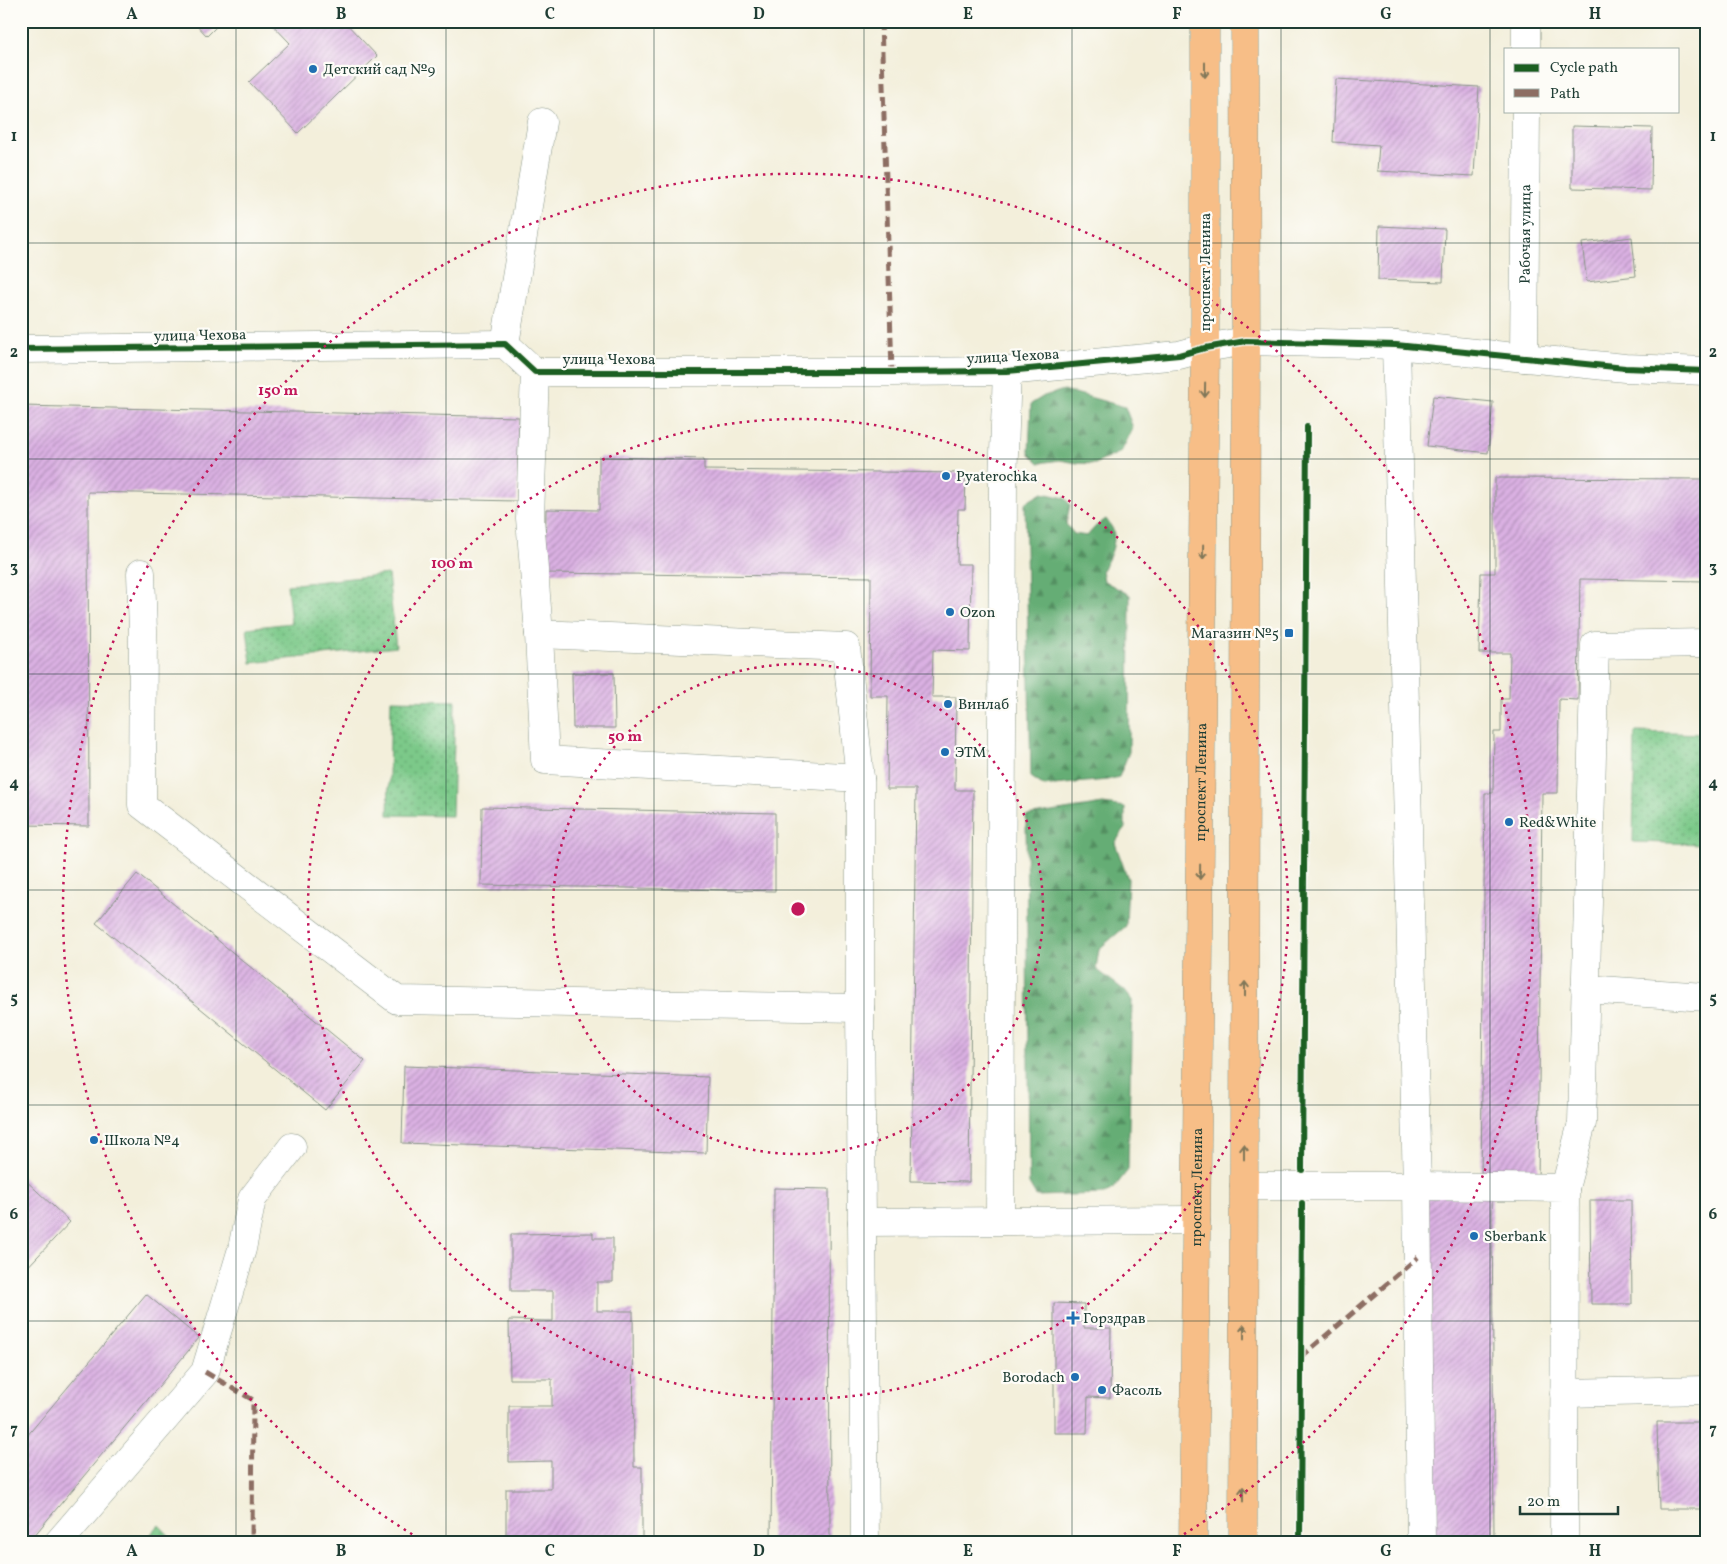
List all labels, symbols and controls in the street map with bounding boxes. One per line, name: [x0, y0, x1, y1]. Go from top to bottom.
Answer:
text: A: [126, 4, 138, 26]
text: B: [336, 4, 347, 26]
text: C: [545, 4, 555, 26]
text: D: [753, 4, 765, 26]
text: E: [963, 4, 973, 26]
text: F: [1172, 4, 1182, 26]
text: G: [1380, 4, 1392, 26]
text: H: [1589, 4, 1601, 26]
legend: [1504, 48, 1680, 112]
text: Cycle path: [1550, 58, 1618, 79]
place label: Детский сад №9: [323, 60, 436, 81]
one-way arrow: [1200, 62, 1210, 78]
marker: Детский сад №9: [307, 63, 319, 75]
text: Path: [1550, 84, 1580, 105]
text: 1: [11, 126, 17, 148]
text: 1: [1710, 126, 1716, 148]
street label: Рабочая улица: [1516, 184, 1537, 284]
street label: проспект Ленина: [1196, 213, 1217, 331]
street label: улица Чехова: [153, 325, 247, 348]
text: 2: [10, 342, 18, 364]
text: 2: [1709, 342, 1717, 364]
street label: улица Чехова: [966, 345, 1060, 370]
street label: улица Чехова: [563, 350, 655, 371]
text: 150 m: [258, 381, 298, 402]
one-way arrow: [1200, 382, 1210, 398]
place label: Pyaterochka: [956, 467, 1037, 488]
marker: Pyaterochka: [940, 470, 952, 482]
one-way arrow: [1198, 544, 1208, 560]
text: 100 m: [431, 554, 474, 575]
text: 3: [10, 557, 18, 579]
text: 3: [1709, 557, 1717, 579]
place label: Ozon: [960, 603, 995, 624]
marker: Ozon: [944, 606, 956, 618]
place label: Магазин №5: [1191, 624, 1279, 645]
marker: Магазин №5: [1283, 627, 1295, 639]
place label: Винлаб: [958, 695, 1009, 716]
marker: Винлаб: [942, 698, 954, 710]
street label: проспект Ленина: [1191, 723, 1213, 841]
text: 50 m: [608, 727, 642, 748]
place label: ЭТМ: [955, 743, 986, 764]
marker: ЭТМ: [939, 746, 951, 758]
text: 4: [9, 773, 19, 795]
text: 4: [1708, 773, 1718, 795]
place label: Red&White: [1519, 813, 1596, 834]
marker: Red&White: [1503, 816, 1515, 828]
one-way arrow: [1195, 864, 1205, 880]
centre of rings: [789, 900, 807, 918]
one-way arrow: [1240, 981, 1250, 998]
text: 5: [10, 988, 18, 1010]
text: 5: [1709, 988, 1717, 1010]
street label: проспект Ленина: [1187, 1128, 1209, 1246]
place label: Школа №4: [104, 1131, 180, 1152]
marker: Школа №4: [88, 1134, 100, 1146]
one-way arrow: [1239, 1144, 1249, 1160]
text: 6: [10, 1204, 19, 1226]
text: 6: [1709, 1204, 1718, 1226]
place label: Sberbank: [1484, 1227, 1547, 1248]
marker: Sberbank: [1468, 1230, 1480, 1242]
place label: Горздрав: [1083, 1309, 1146, 1330]
marker: Горздрав: [1067, 1312, 1079, 1324]
one-way arrow: [1239, 1324, 1249, 1340]
place label: Borodach: [1002, 1368, 1065, 1389]
marker: Borodach: [1069, 1371, 1081, 1383]
place label: Фасоль: [1112, 1381, 1162, 1402]
marker: Фасоль: [1096, 1384, 1108, 1396]
text: 7: [10, 1419, 18, 1441]
text: 7: [1709, 1419, 1717, 1441]
scale bar: [1520, 1484, 1617, 1516]
one-way arrow: [1238, 1486, 1248, 1502]
text: 20 m: [1527, 1492, 1560, 1513]
text: A: [126, 1541, 138, 1563]
text: B: [336, 1541, 347, 1563]
text: C: [545, 1541, 555, 1563]
text: D: [753, 1541, 765, 1563]
text: E: [963, 1541, 973, 1563]
text: F: [1172, 1541, 1182, 1563]
text: G: [1380, 1541, 1392, 1563]
text: H: [1589, 1541, 1601, 1563]

